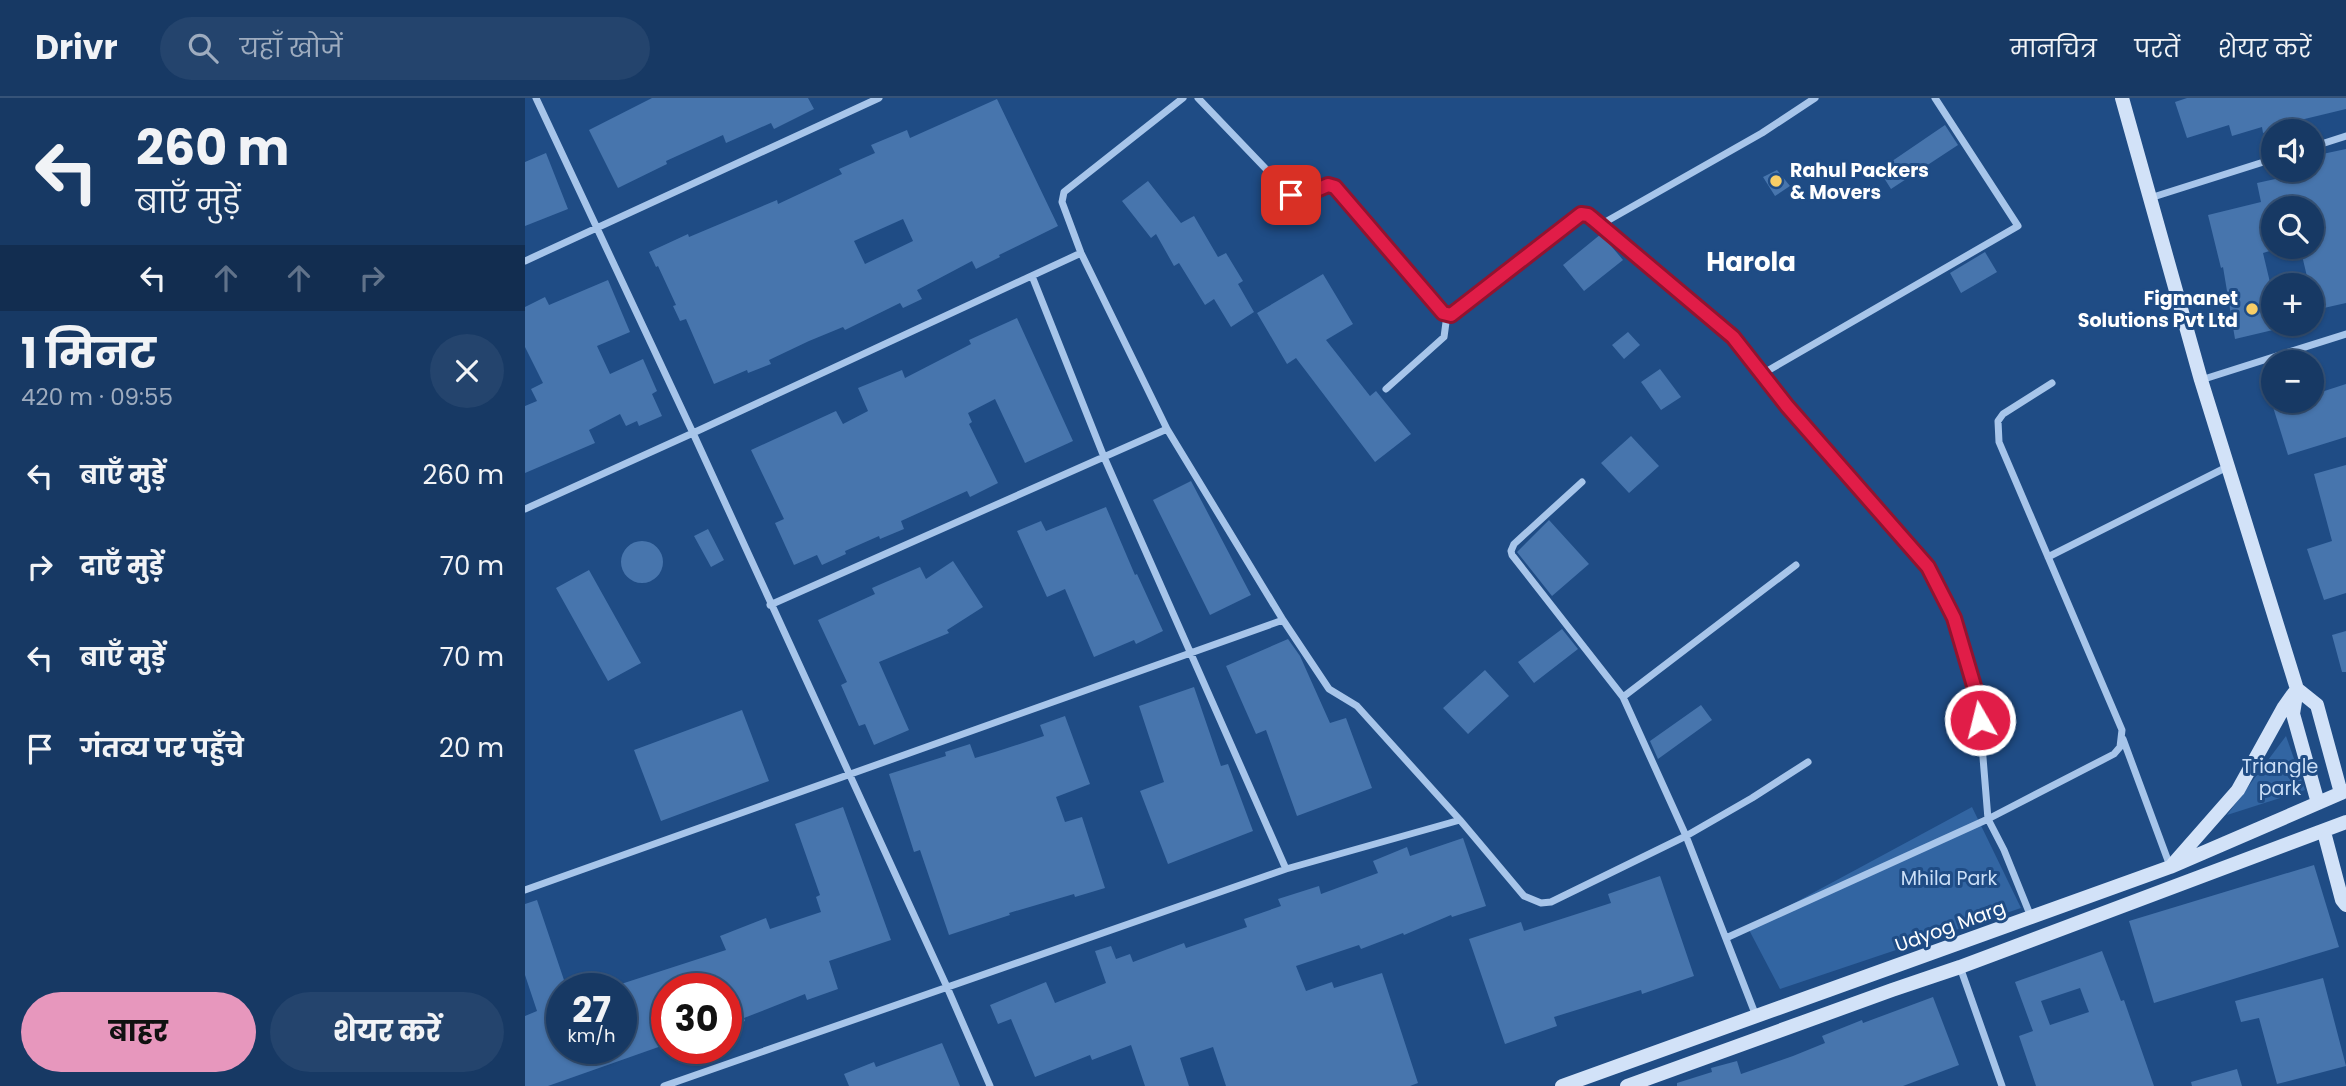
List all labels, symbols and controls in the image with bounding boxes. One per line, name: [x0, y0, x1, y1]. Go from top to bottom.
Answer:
search box: [160, 17, 650, 80]
text: Drivr: [35, 24, 118, 71]
icon: search: [184, 29, 222, 67]
text: यहाँ खोजें: [240, 30, 342, 66]
text: मानचित्र: [2010, 32, 2097, 65]
text: परतें: [2135, 32, 2180, 65]
text: शेयर करें: [2218, 32, 2311, 65]
text: 260 m: [136, 114, 289, 182]
map controls: [2261, 119, 2324, 413]
button: sound: [2261, 119, 2324, 182]
icon: left: [21, 126, 112, 217]
place label: Rahul Packers & Movers: [1790, 157, 1929, 206]
pin: [1261, 165, 1321, 225]
marker: Rahul Packers & Movers: [1768, 173, 1784, 189]
icon: arrive: [1272, 176, 1310, 214]
text: बाएँ मुड़ें: [136, 179, 240, 224]
button: search: [2261, 196, 2324, 259]
district label: Harola: [1706, 244, 1796, 280]
icon: left: [134, 259, 172, 297]
icon: ahead: [207, 259, 245, 297]
icon: ahead: [280, 259, 318, 297]
icon: right: [353, 259, 391, 297]
button: +: [2261, 273, 2324, 336]
place label: Figmanet Solutions Pvt Ltd: [2078, 285, 2238, 334]
marker: Figmanet Solutions Pvt Ltd: [2244, 301, 2260, 317]
text: 1 मिनट: [21, 324, 156, 383]
button: close: [430, 334, 504, 408]
button: −: [2261, 350, 2324, 413]
text: 420 m · 09:55: [21, 381, 173, 413]
icon: left: [21, 457, 59, 495]
text: बाएँ मुड़ें: [80, 457, 165, 493]
text: 260 m: [422, 457, 504, 493]
icon: right: [21, 548, 59, 586]
text: दाएँ मुड़ें: [80, 548, 163, 584]
text: 70 m: [440, 548, 504, 584]
icon: left: [21, 639, 59, 677]
text: बाएँ मुड़ें: [80, 639, 165, 675]
text: 70 m: [440, 639, 504, 675]
position arrow: [1943, 683, 2017, 757]
icon: arrive: [21, 730, 59, 768]
text: गंतव्य पर पहुँचे: [80, 730, 244, 766]
text: 20 m: [439, 730, 504, 766]
park label: Triangle park: [2242, 753, 2318, 802]
park label: Mhila Park: [1901, 865, 1997, 892]
street label: Udyog Marg: [1891, 894, 2009, 959]
speed limit sign: 30: [651, 973, 742, 1064]
text: 27: [572, 985, 611, 1034]
button: बाहर: [21, 992, 256, 1072]
button: शेयर करें: [270, 992, 504, 1072]
text: km/h: [568, 1023, 615, 1048]

